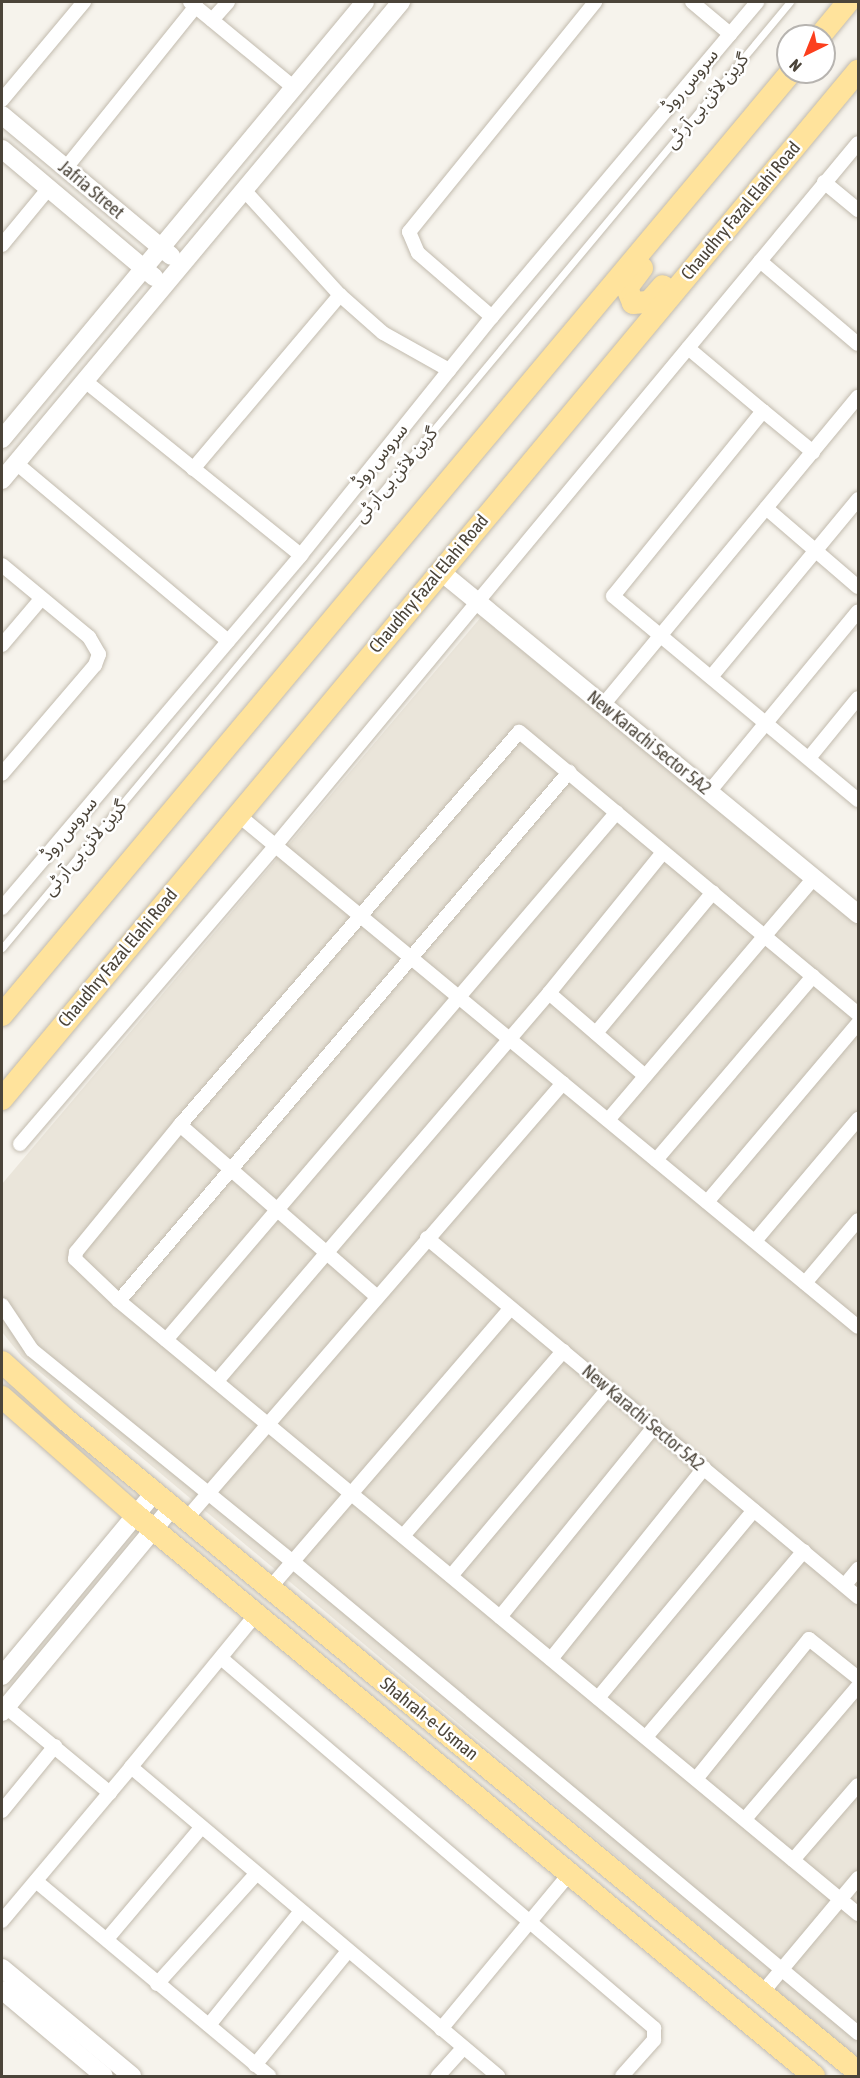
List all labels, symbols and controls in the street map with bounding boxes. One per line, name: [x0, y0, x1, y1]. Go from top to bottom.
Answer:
north arrow: [776, 24, 836, 84]
street label: سروس روڈ: [657, 45, 723, 117]
street label: گرین لائن بی آر ٹی: [661, 49, 753, 153]
text: N: [785, 56, 805, 76]
street label: Chaudhry Fazal Elahi Road: [677, 137, 805, 285]
street label: Jafria Street: [54, 156, 128, 224]
street label: سروس روڈ: [347, 419, 413, 493]
street label: گرین لائن بی آر ٹی: [350, 423, 442, 527]
street label: Chaudhry Fazal Elahi Road: [365, 510, 493, 658]
street label: New Karachi Sector 5A2: [583, 686, 715, 800]
street label: سروس روڈ: [36, 793, 102, 865]
street label: گرین لائن بی آر ٹی: [39, 796, 131, 900]
street label: Chaudhry Fazal Elahi Road: [54, 884, 182, 1032]
street label: New Karachi Sector 5A2: [577, 1360, 709, 1476]
street label: Shahrah-e-Usman: [376, 1673, 482, 1765]

